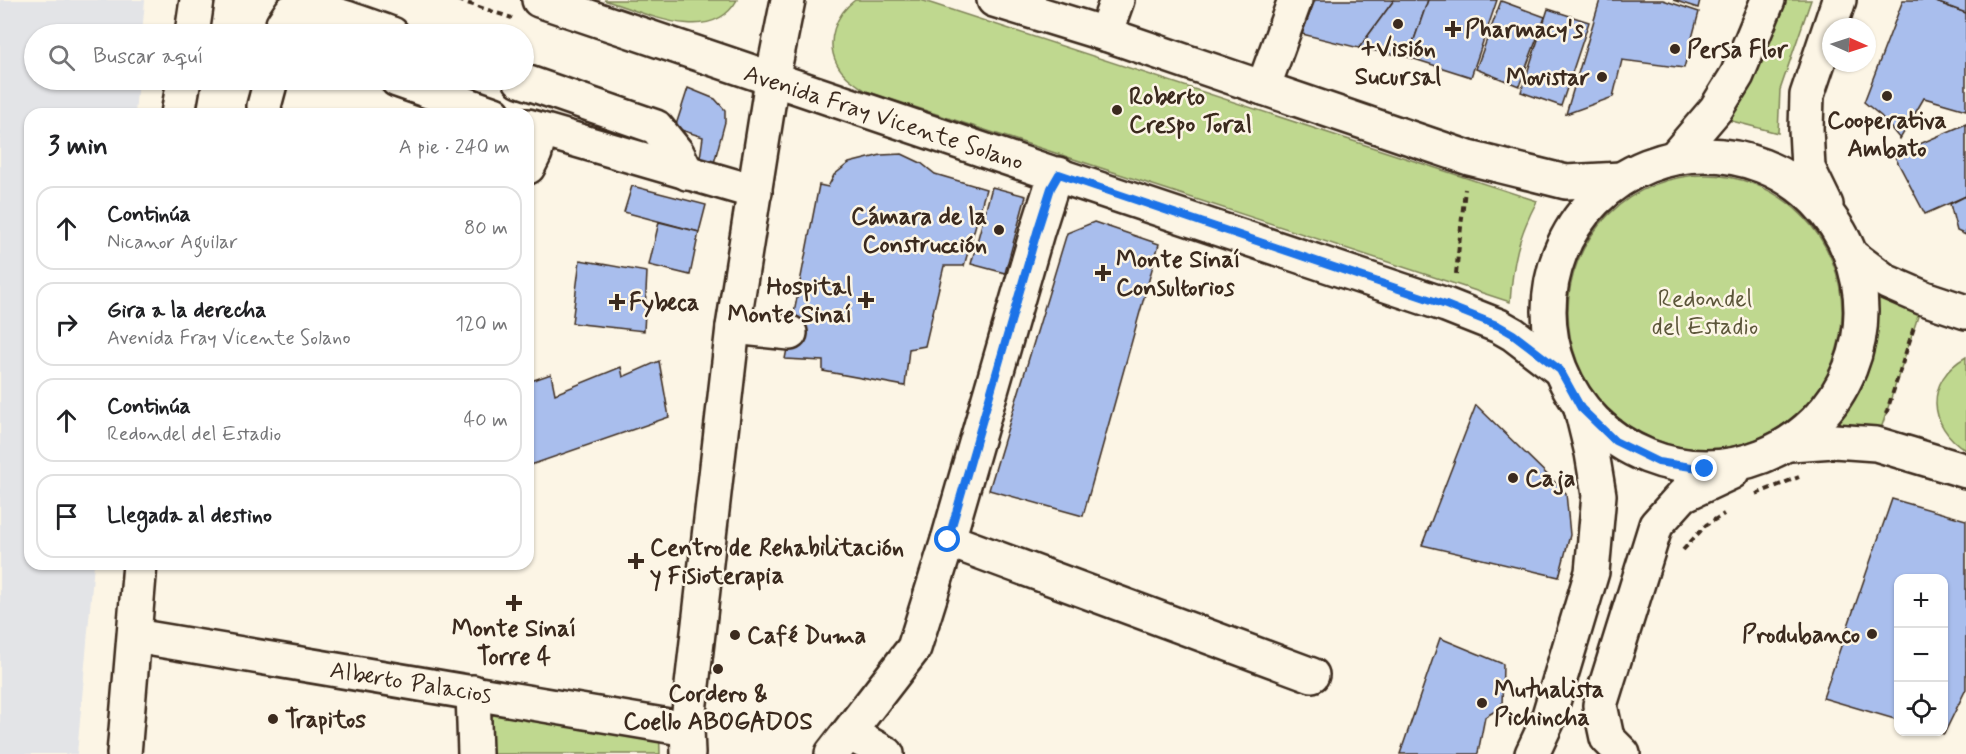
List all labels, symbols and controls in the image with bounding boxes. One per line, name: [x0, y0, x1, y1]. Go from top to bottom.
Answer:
place label: Pharmacy's: [1465, 15, 1584, 46]
marker: +Visión Sucursal: [1391, 17, 1405, 31]
north arrow: [1822, 18, 1876, 72]
marker: Pharmacy's: [1446, 22, 1460, 36]
search box: [24, 24, 534, 90]
place label: +Visión Sucursal: [1355, 34, 1441, 93]
place label: Persa Flor: [1687, 35, 1789, 66]
icon: search: [45, 41, 78, 74]
marker: Persa Flor: [1668, 42, 1682, 56]
text: Buscar aquí: [93, 43, 204, 71]
street label: Avenida Fray Vicente Solano: [740, 59, 1027, 178]
place label: Movistar: [1506, 63, 1590, 94]
marker: Movistar: [1595, 70, 1609, 84]
place label: Roberto Crespo Toral: [1129, 82, 1252, 141]
marker: Cooperativa Ambato: [1880, 89, 1894, 103]
marker: Roberto Crespo Toral: [1110, 103, 1124, 117]
place label: Cooperativa Ambato: [1827, 106, 1947, 165]
text: 3 min: [48, 130, 108, 164]
text: A pie · 240 m: [399, 134, 510, 161]
text: Continúa: [107, 201, 191, 229]
place label: Cámara de la Construcción: [851, 202, 987, 261]
icon: ahead: [50, 212, 83, 245]
text: 80 m: [464, 215, 508, 242]
marker: Cámara de la Construcción: [992, 223, 1006, 237]
text: Nicanor Aguilar: [107, 229, 238, 256]
place label: Monte Sinaí Consultorios: [1116, 245, 1240, 304]
marker: Monte Sinaí Consultorios: [1094, 264, 1112, 282]
place label: Hospital Monte Sinaí: [728, 272, 852, 331]
park label: Redondel del Estadio: [1652, 284, 1758, 343]
place label: Fybeca: [629, 288, 699, 319]
marker: Hospital Monte Sinaí: [857, 291, 875, 309]
marker: Fybeca: [610, 295, 624, 309]
text: Gira a la derecha: [107, 297, 267, 325]
icon: right: [50, 308, 83, 341]
text: 120 m: [455, 311, 508, 338]
text: Avenida Fray Vicente Solano: [107, 325, 351, 352]
text: Continúa: [107, 393, 191, 421]
icon: ahead: [50, 404, 83, 437]
text: 40 m: [464, 407, 508, 434]
text: Redondel del Estadio: [107, 421, 281, 448]
route end: [1691, 455, 1717, 481]
place label: Caja: [1525, 464, 1576, 495]
marker: Caja: [1506, 471, 1520, 485]
icon: arrive: [50, 500, 83, 533]
text: Llegada al destino: [107, 502, 272, 530]
route start: [934, 526, 960, 552]
place label: Centro de Rehabilitación y Fisioterapia: [650, 533, 904, 592]
marker: Centro de Rehabilitación y Fisioterapia: [627, 552, 645, 570]
map controls: [1894, 574, 1948, 736]
button: +: [1894, 574, 1948, 628]
marker: Monte Sinaí Torre 4: [505, 594, 523, 612]
place label: Monte Sinaí Torre 4: [452, 614, 576, 673]
place label: Produbanco: [1742, 620, 1860, 651]
place label: Café Duma: [747, 621, 867, 652]
marker: Produbanco: [1865, 627, 1879, 641]
marker: Café Duma: [728, 628, 742, 642]
button: −: [1894, 628, 1948, 682]
street label: Alberto Palacios: [328, 655, 494, 712]
marker: Cordero & Coello ABOGADOS: [711, 662, 725, 676]
place label: Mutualista Pichincha: [1494, 675, 1604, 734]
place label: Cordero & Coello ABOGADOS: [623, 679, 813, 738]
button: locate: [1894, 682, 1948, 736]
marker: Mutualista Pichincha: [1475, 696, 1489, 710]
place label: Trapitos: [285, 705, 366, 736]
marker: Trapitos: [266, 712, 280, 726]

